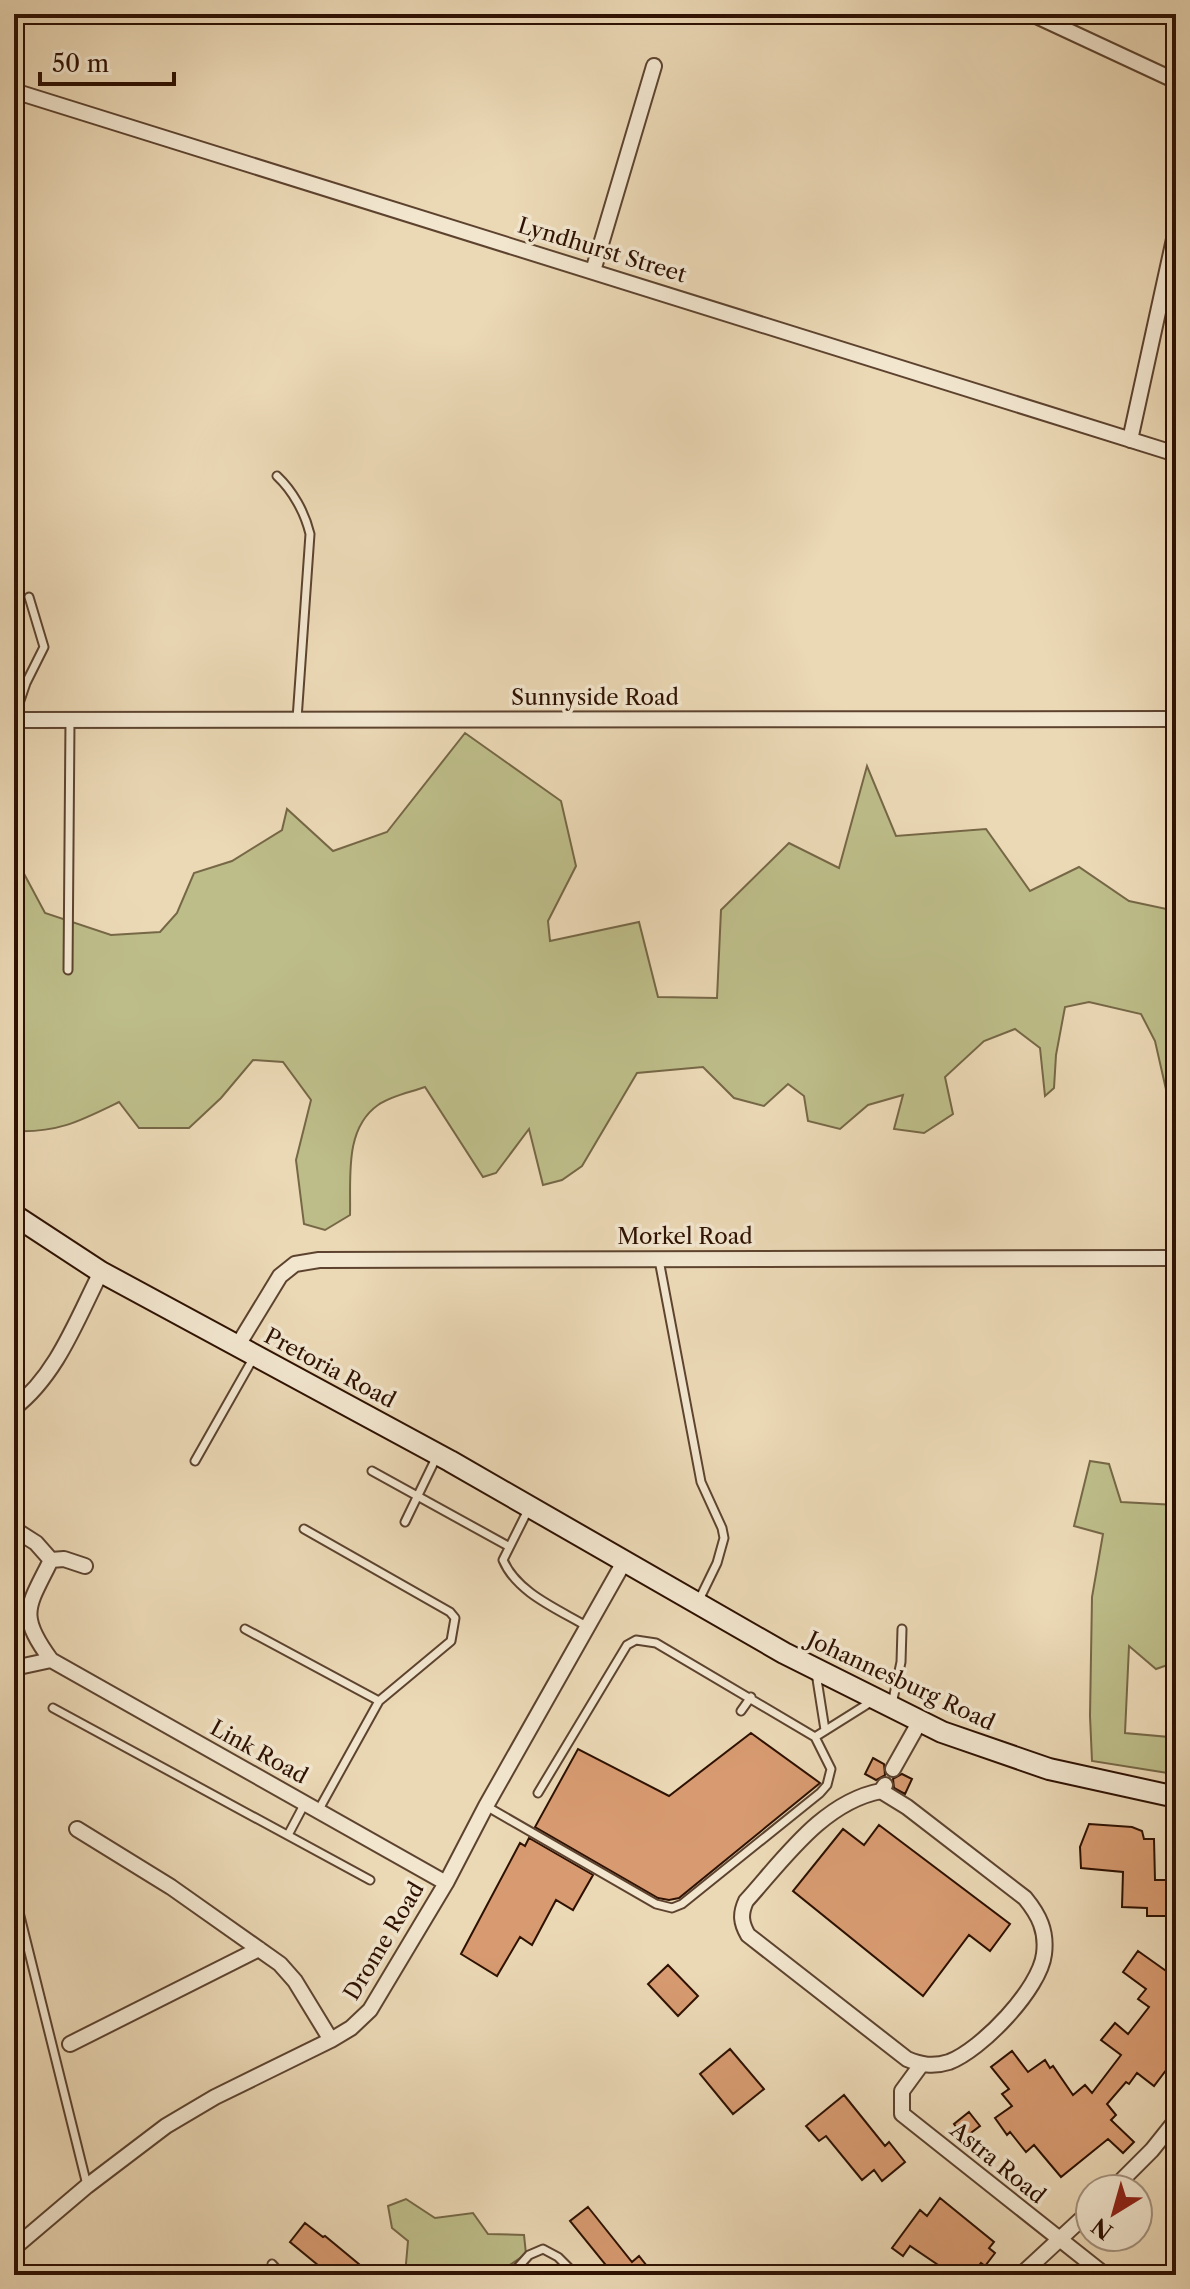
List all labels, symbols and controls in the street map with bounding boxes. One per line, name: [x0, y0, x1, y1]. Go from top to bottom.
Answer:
scale bar: [40, 36, 174, 86]
text: 50 m: [52, 49, 109, 78]
street label: Lyndhurst Street: [515, 212, 690, 289]
street label: Sunnyside Road: [511, 684, 679, 711]
street label: Morkel Road: [617, 1223, 753, 1250]
street label: Pretoria Road: [260, 1322, 400, 1414]
street label: Johannesburg Road: [800, 1624, 999, 1736]
street label: Link Road: [205, 1714, 313, 1790]
street label: Drome Road: [338, 1877, 430, 2005]
street label: Astra Road: [944, 2116, 1051, 2209]
north arrow: [1074, 2173, 1154, 2253]
text: N: [1087, 2212, 1118, 2245]

